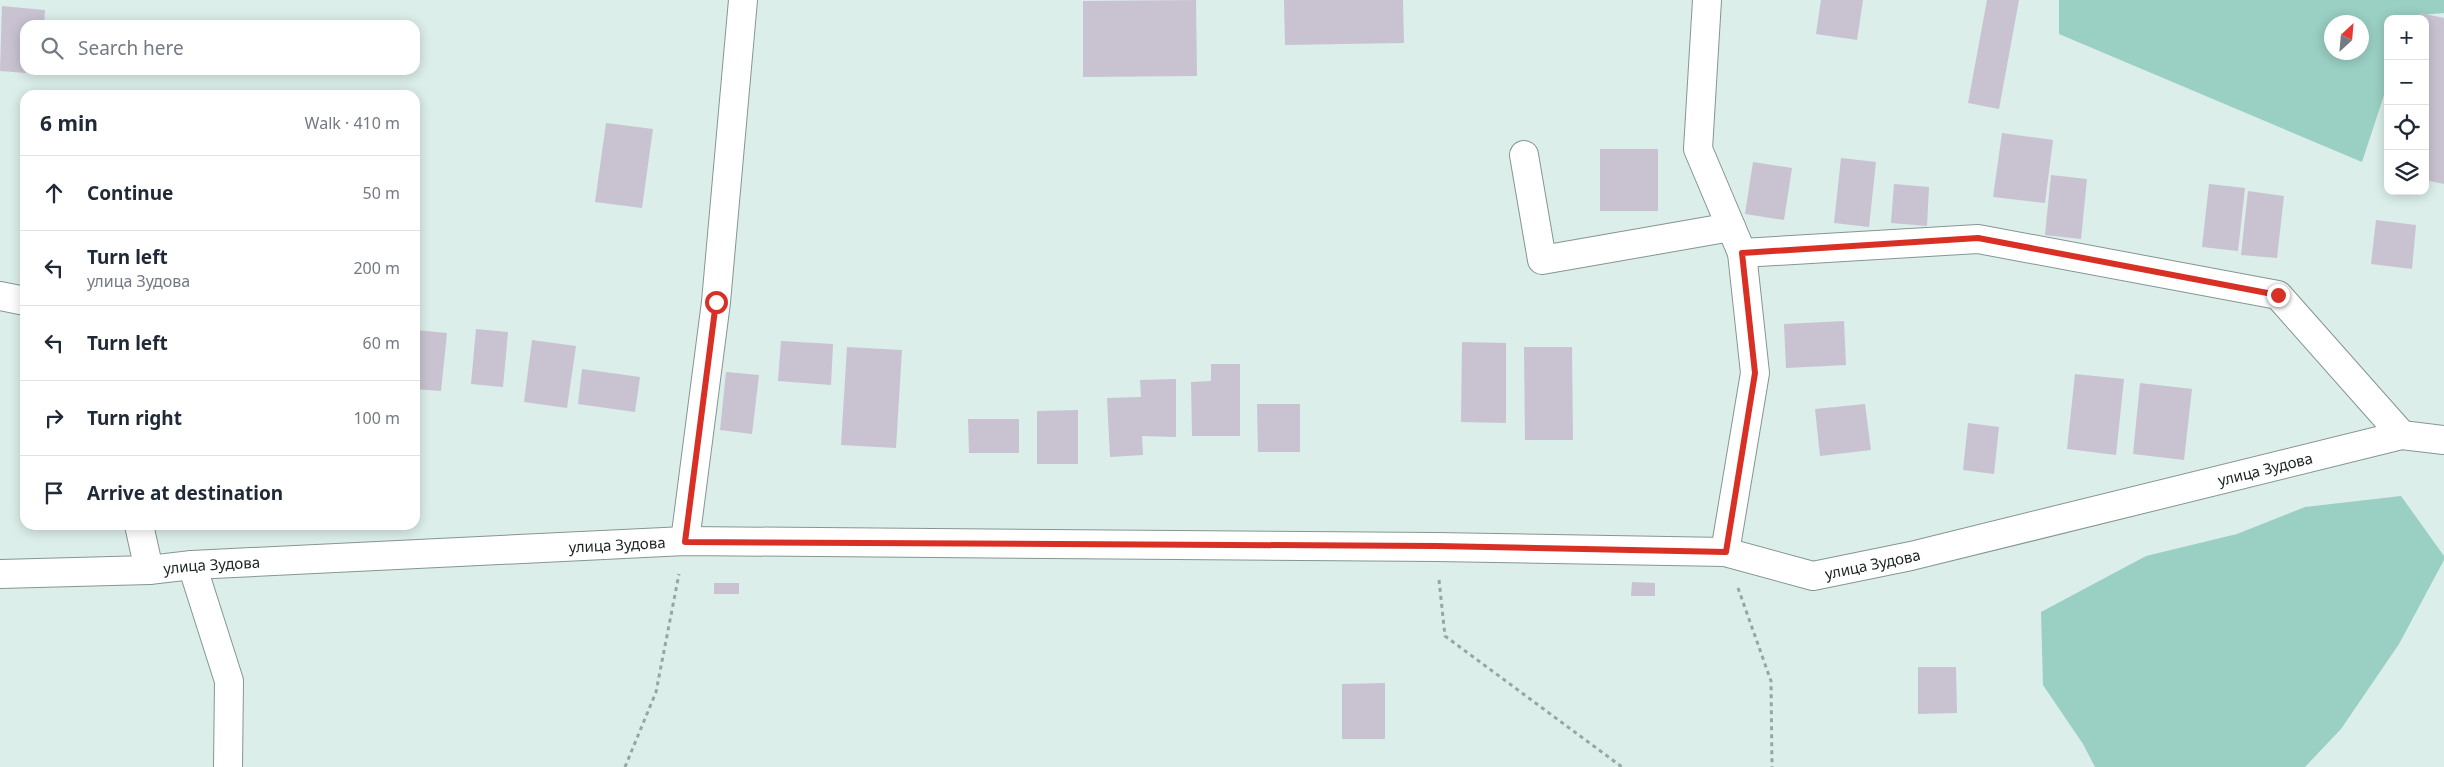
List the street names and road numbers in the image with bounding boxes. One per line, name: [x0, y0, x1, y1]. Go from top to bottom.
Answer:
street label: улица Зудова: [2216, 447, 2315, 490]
street label: улица Зудова: [568, 532, 666, 557]
street label: улица Зудова: [1823, 544, 1922, 583]
street label: улица Зудова: [162, 552, 260, 578]

